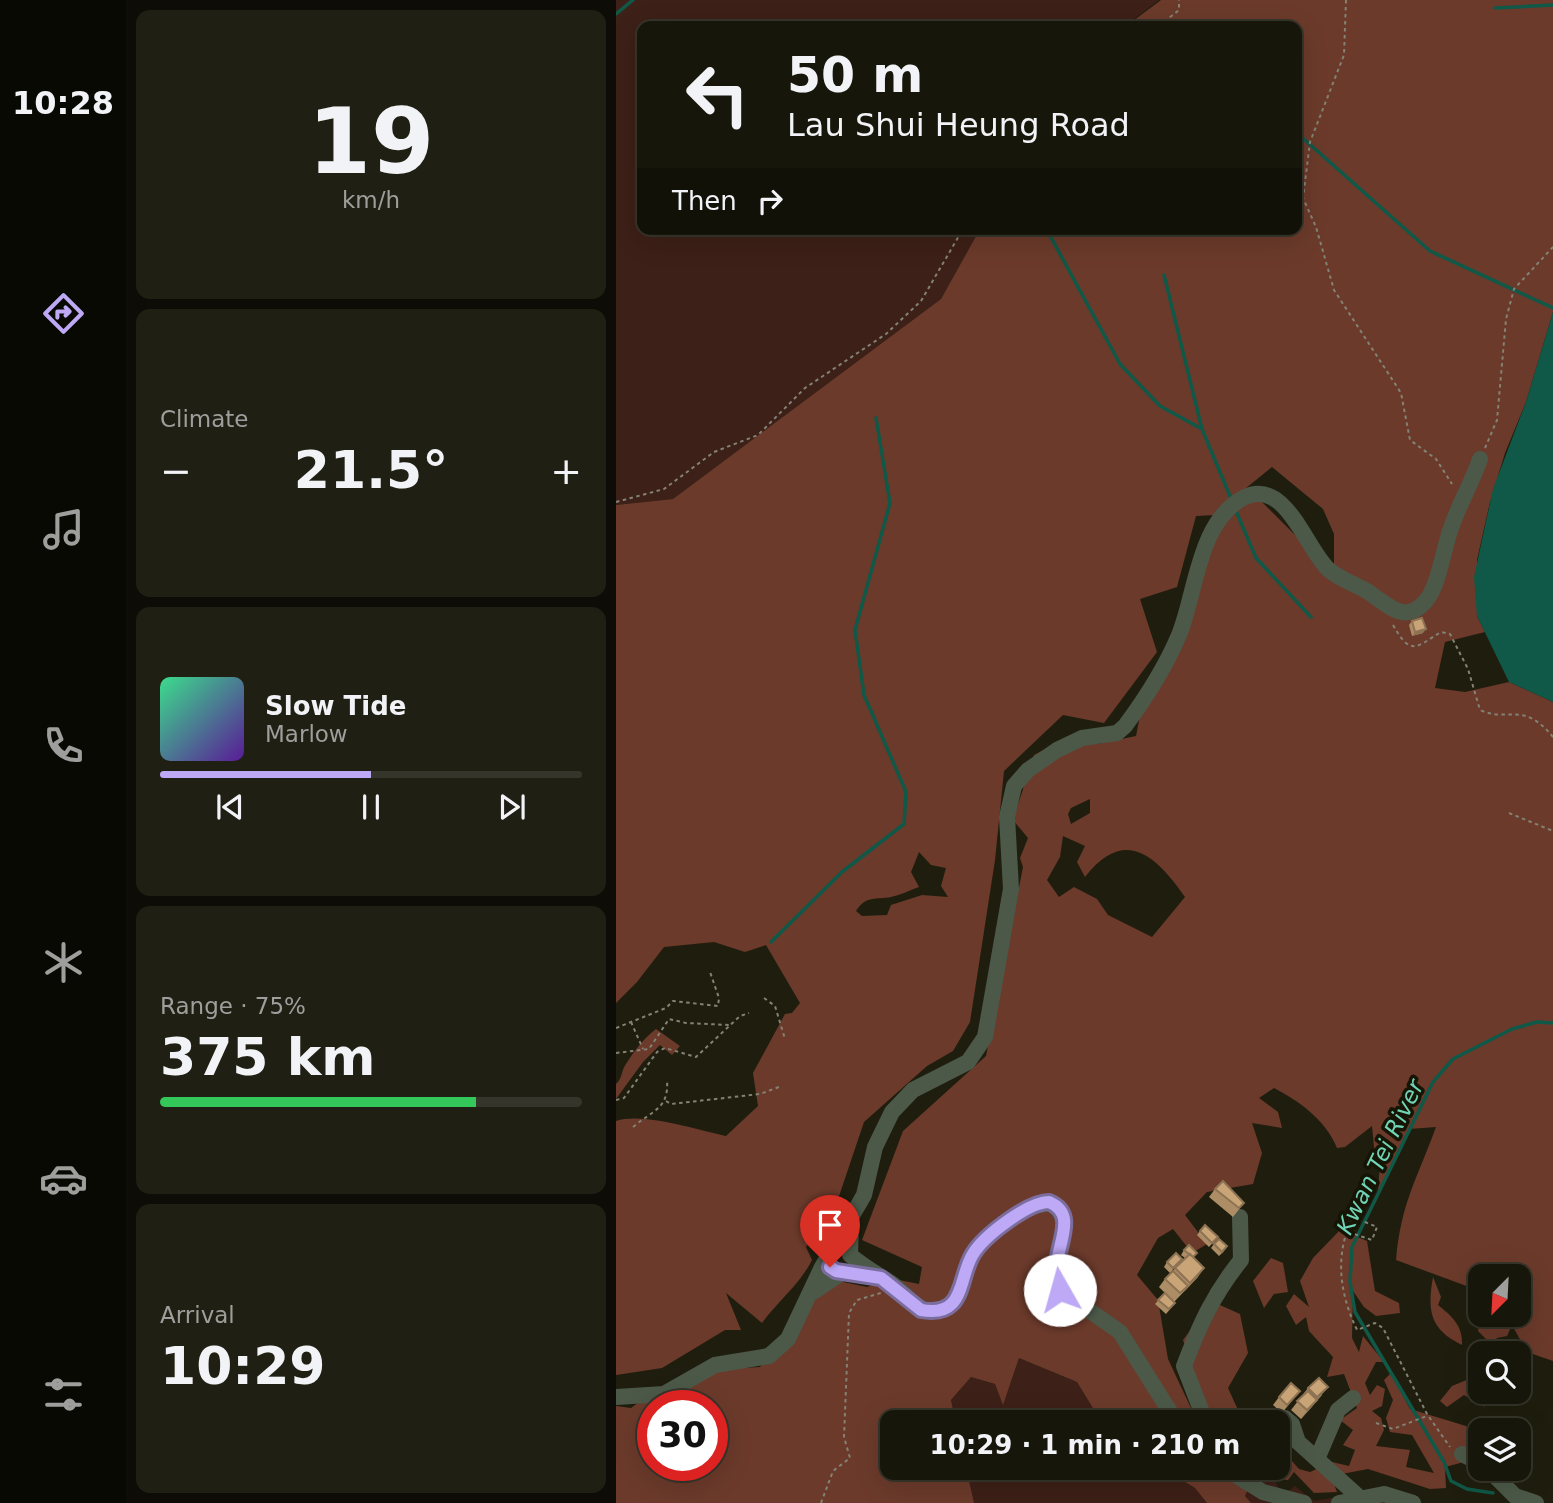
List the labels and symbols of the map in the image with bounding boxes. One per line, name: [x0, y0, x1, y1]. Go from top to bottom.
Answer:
water label: Kwan Tei River: [1331, 1074, 1429, 1238]
pin: [800, 1195, 860, 1267]
position arrow: [1023, 1253, 1097, 1327]
north arrow: [1468, 1264, 1531, 1326]
speed limit sign: 30: [637, 1390, 728, 1481]

